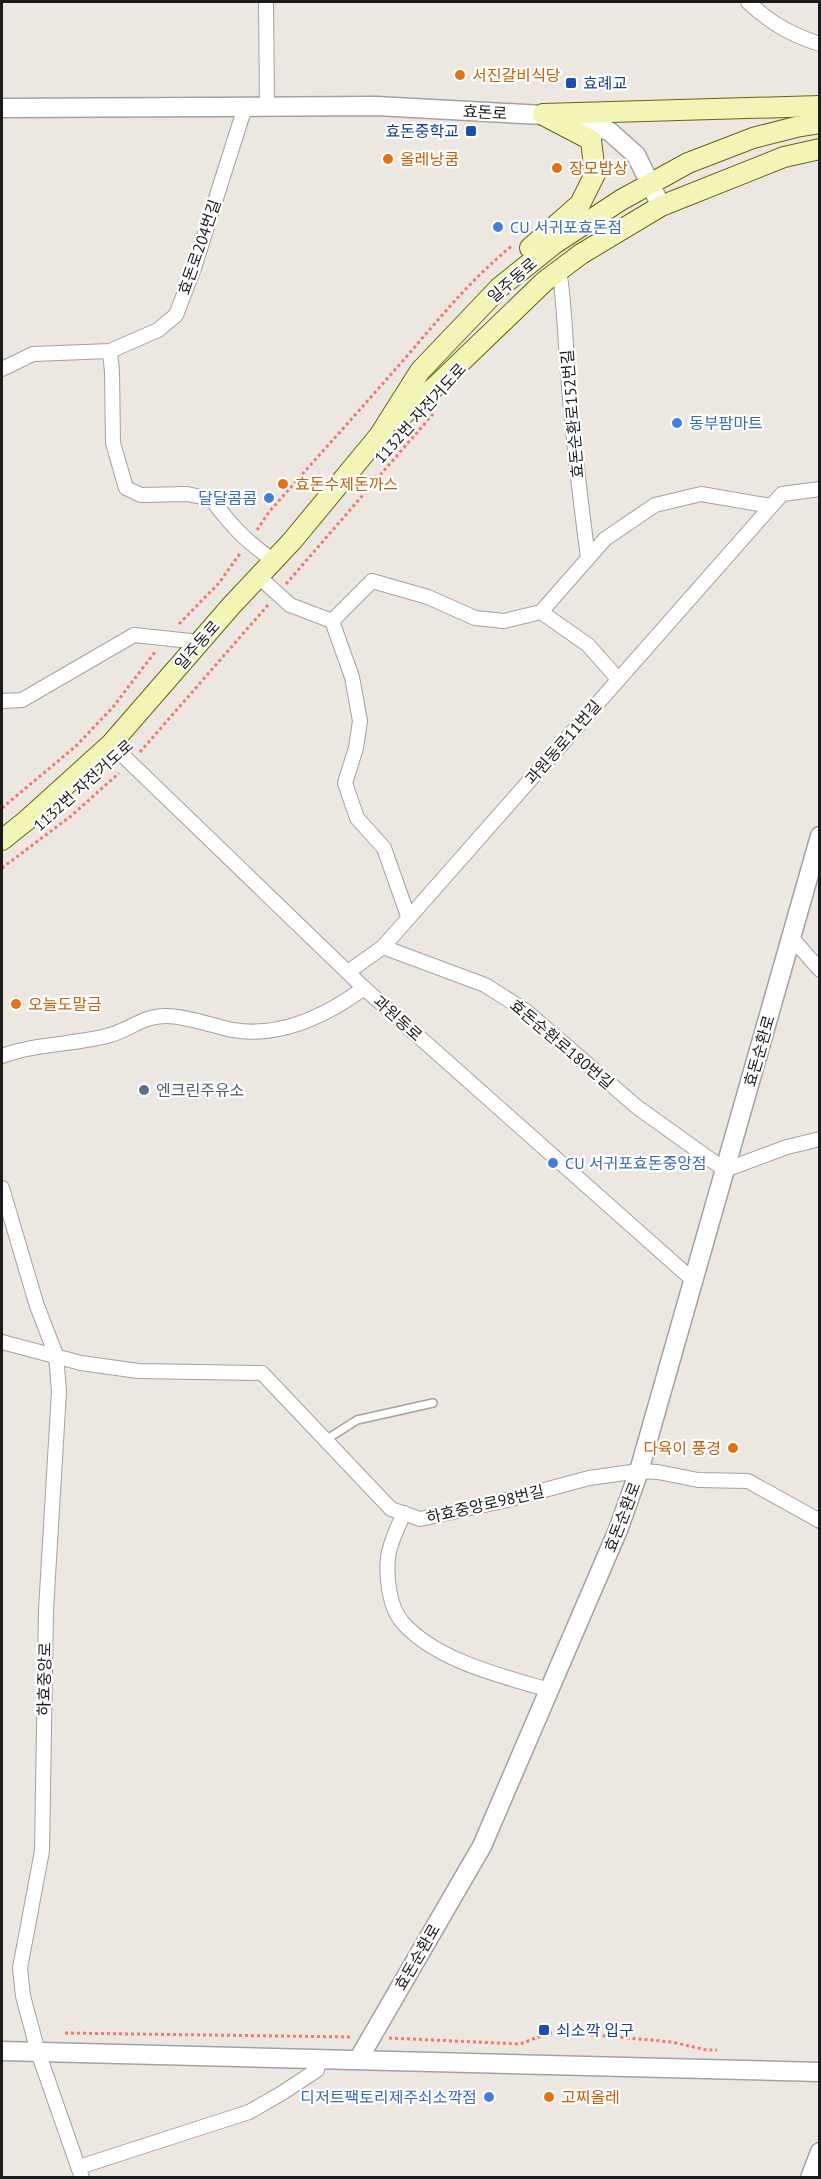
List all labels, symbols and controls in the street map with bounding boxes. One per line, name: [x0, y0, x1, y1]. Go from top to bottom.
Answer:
place label: 서진갈비식당: [472, 65, 561, 85]
marker: 서진갈비식당: [453, 68, 467, 82]
place label: 효례교: [583, 73, 627, 93]
marker: 효례교: [564, 76, 578, 90]
street label: 효돈로: [462, 101, 508, 123]
place label: 효돈중학교: [385, 121, 459, 141]
marker: 효돈중학교: [464, 124, 478, 138]
place label: 올레낭쿰: [400, 149, 459, 169]
marker: 올레낭쿰: [381, 152, 395, 166]
place label: 장모밥상: [569, 158, 628, 178]
marker: 장모밥상: [550, 161, 564, 175]
street label: 효돈로204번길: [173, 197, 225, 297]
place label: CU 서귀포효돈점: [510, 217, 622, 237]
marker: CU 서귀포효돈점: [491, 220, 505, 234]
street label: 일주동로: [483, 253, 541, 307]
street label: 효돈순환로152번길: [556, 349, 588, 479]
street label: 1132번 자전거도로: [370, 359, 470, 467]
place label: 동부팜마트: [689, 413, 763, 433]
marker: 동부팜마트: [670, 416, 684, 430]
place label: 효돈수제돈까스: [295, 474, 398, 494]
marker: 효돈수제돈까스: [276, 477, 290, 491]
place label: 달달콤콤: [198, 488, 257, 508]
marker: 달달콤콤: [262, 491, 276, 505]
street label: 일주동로: [170, 616, 224, 674]
street label: 과원동로11번길: [521, 696, 605, 788]
street label: 1132번 자전거도로: [29, 735, 137, 835]
street label: 과원동로: [369, 991, 427, 1045]
place label: 오늘도말금: [28, 994, 102, 1014]
street label: 효돈순환로180번길: [506, 995, 618, 1093]
marker: 오늘도말금: [9, 997, 23, 1011]
street label: 효돈순환로: [739, 1013, 779, 1089]
place label: 엔크린주유소: [156, 1080, 244, 1100]
marker: 엔크린주유소: [137, 1083, 151, 1097]
place label: CU 서귀포효돈중앙점: [565, 1153, 707, 1173]
marker: CU 서귀포효돈중앙점: [546, 1156, 560, 1170]
place label: 다육이 풍경: [643, 1438, 721, 1458]
marker: 다육이 풍경: [726, 1441, 740, 1455]
street label: 효돈순환로: [599, 1479, 645, 1555]
street label: 하효중앙로98번길: [424, 1481, 546, 1527]
street label: 하효중앙로: [33, 1642, 55, 1716]
street label: 효돈순환로: [390, 1920, 444, 1994]
place label: 쇠소깍 입구: [556, 2020, 634, 2040]
marker: 쇠소깍 입구: [537, 2023, 551, 2037]
place label: 디저트팩토리제주쇠소깍점: [300, 2087, 477, 2107]
place label: 고찌올레: [561, 2087, 620, 2107]
marker: 디저트팩토리제주쇠소깍점: [482, 2090, 496, 2104]
marker: 고찌올레: [542, 2090, 556, 2104]

